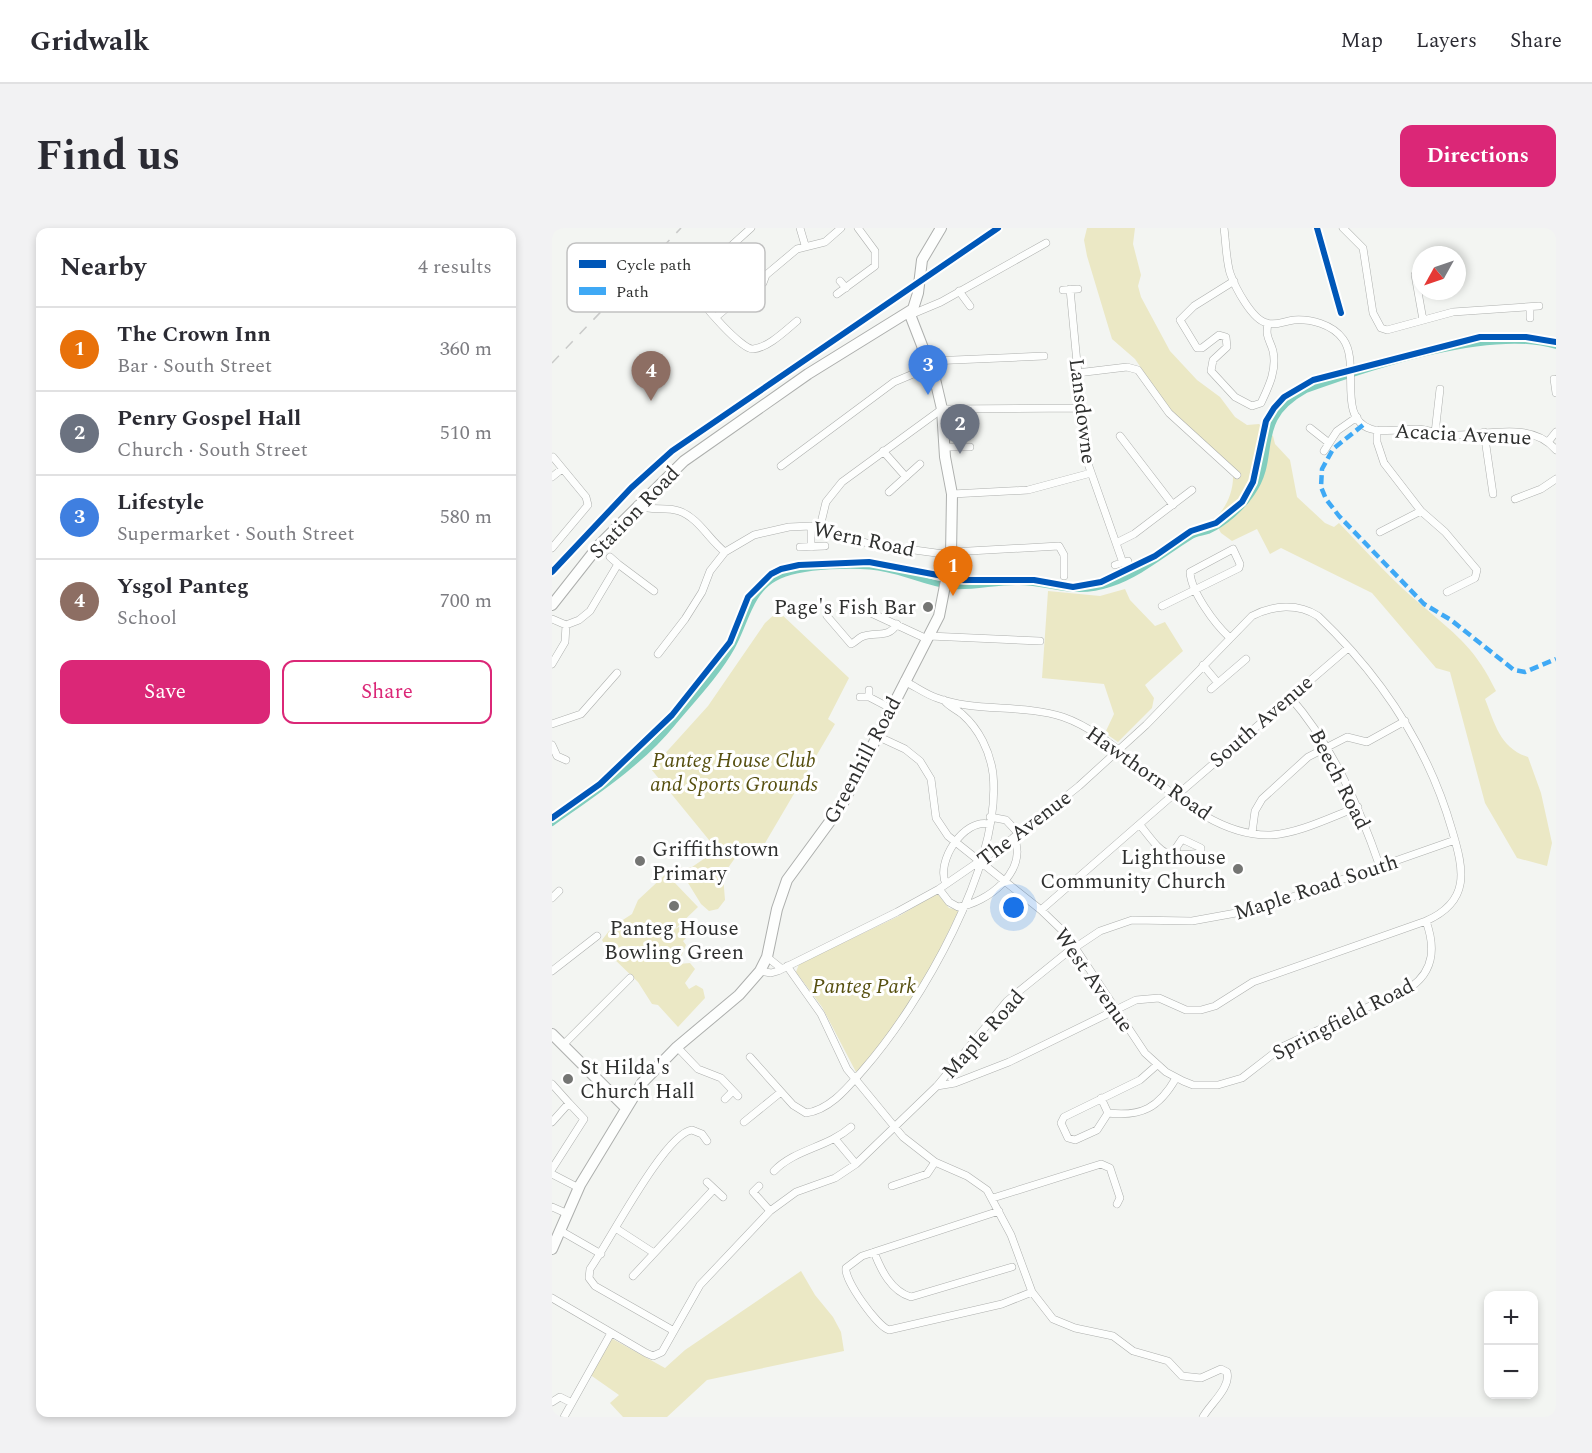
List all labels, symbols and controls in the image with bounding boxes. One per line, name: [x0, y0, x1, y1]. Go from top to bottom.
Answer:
text: Gridwalk: [30, 20, 149, 63]
text: Map: [1341, 25, 1383, 57]
text: Layers: [1416, 25, 1477, 57]
text: Share: [1510, 25, 1562, 57]
text: Find us: [36, 125, 180, 188]
button: Directions: [1400, 125, 1556, 187]
legend: [567, 243, 765, 312]
north arrow: [1412, 246, 1466, 300]
text: Nearby: [60, 247, 146, 287]
text: 4 results: [418, 252, 492, 282]
text: Cycle path: [616, 253, 691, 277]
text: Path: [616, 280, 649, 304]
text: The Crown Inn: [117, 318, 271, 351]
text: 1: [74, 334, 85, 364]
text: 360 m: [440, 334, 492, 364]
pin: 3: [908, 346, 947, 395]
text: Bar · South Street: [117, 351, 272, 381]
pin: 4: [632, 352, 670, 401]
street label: Lansdowne: [1060, 357, 1104, 466]
text: Penry Gospel Hall: [117, 402, 301, 435]
pin: 2: [940, 404, 980, 454]
street label: Acacia Avenue: [1394, 415, 1532, 455]
text: 2: [74, 418, 85, 448]
text: 510 m: [440, 418, 492, 448]
text: Church · South Street: [117, 435, 308, 465]
street label: Station Road: [582, 459, 688, 567]
text: Lifestyle: [117, 486, 204, 519]
text: 3: [74, 502, 85, 532]
text: 580 m: [440, 502, 492, 532]
street label: Wern Road: [810, 514, 918, 566]
text: Supermarket · South Street: [117, 519, 354, 549]
pin: 1: [934, 546, 972, 596]
text: Ysgol Panteg: [117, 570, 249, 603]
text: 4: [74, 586, 85, 616]
text: 700 m: [440, 586, 492, 616]
place label: Page's Fish Bar: [774, 592, 916, 624]
marker: Page's Fish Bar: [921, 600, 935, 614]
text: School: [117, 603, 177, 633]
button: Save: [60, 660, 270, 724]
button: Share: [282, 660, 492, 724]
street label: South Avenue: [1203, 667, 1321, 776]
street label: Greenhill Road: [816, 691, 910, 830]
street label: Hawthorn Road: [1079, 718, 1218, 829]
street label: Beech Road: [1300, 724, 1378, 835]
park label: Panteg House Club and Sports Grounds: [650, 745, 818, 801]
street label: The Avenue: [971, 783, 1079, 875]
place label: Griffithstown Primary: [652, 834, 779, 890]
place label: Lighthouse Community Church: [1040, 842, 1226, 898]
street label: Maple Road South: [1230, 846, 1402, 930]
marker: Griffithstown Primary: [633, 854, 647, 868]
marker: Lighthouse Community Church: [1231, 862, 1245, 876]
your location: [999, 893, 1028, 922]
marker: Panteg House Bowling Green: [667, 899, 681, 913]
place label: Panteg House Bowling Green: [604, 913, 744, 969]
street label: West Avenue: [1045, 922, 1141, 1039]
street label: Springfield Road: [1267, 970, 1420, 1070]
park label: Panteg Park: [812, 971, 916, 1003]
street label: Maple Road: [935, 983, 1033, 1087]
place label: St Hilda's Church Hall: [580, 1052, 695, 1108]
marker: St Hilda's Church Hall: [561, 1072, 575, 1086]
map controls: [1484, 1291, 1538, 1399]
button: +: [1484, 1291, 1538, 1345]
button: −: [1484, 1345, 1538, 1399]

